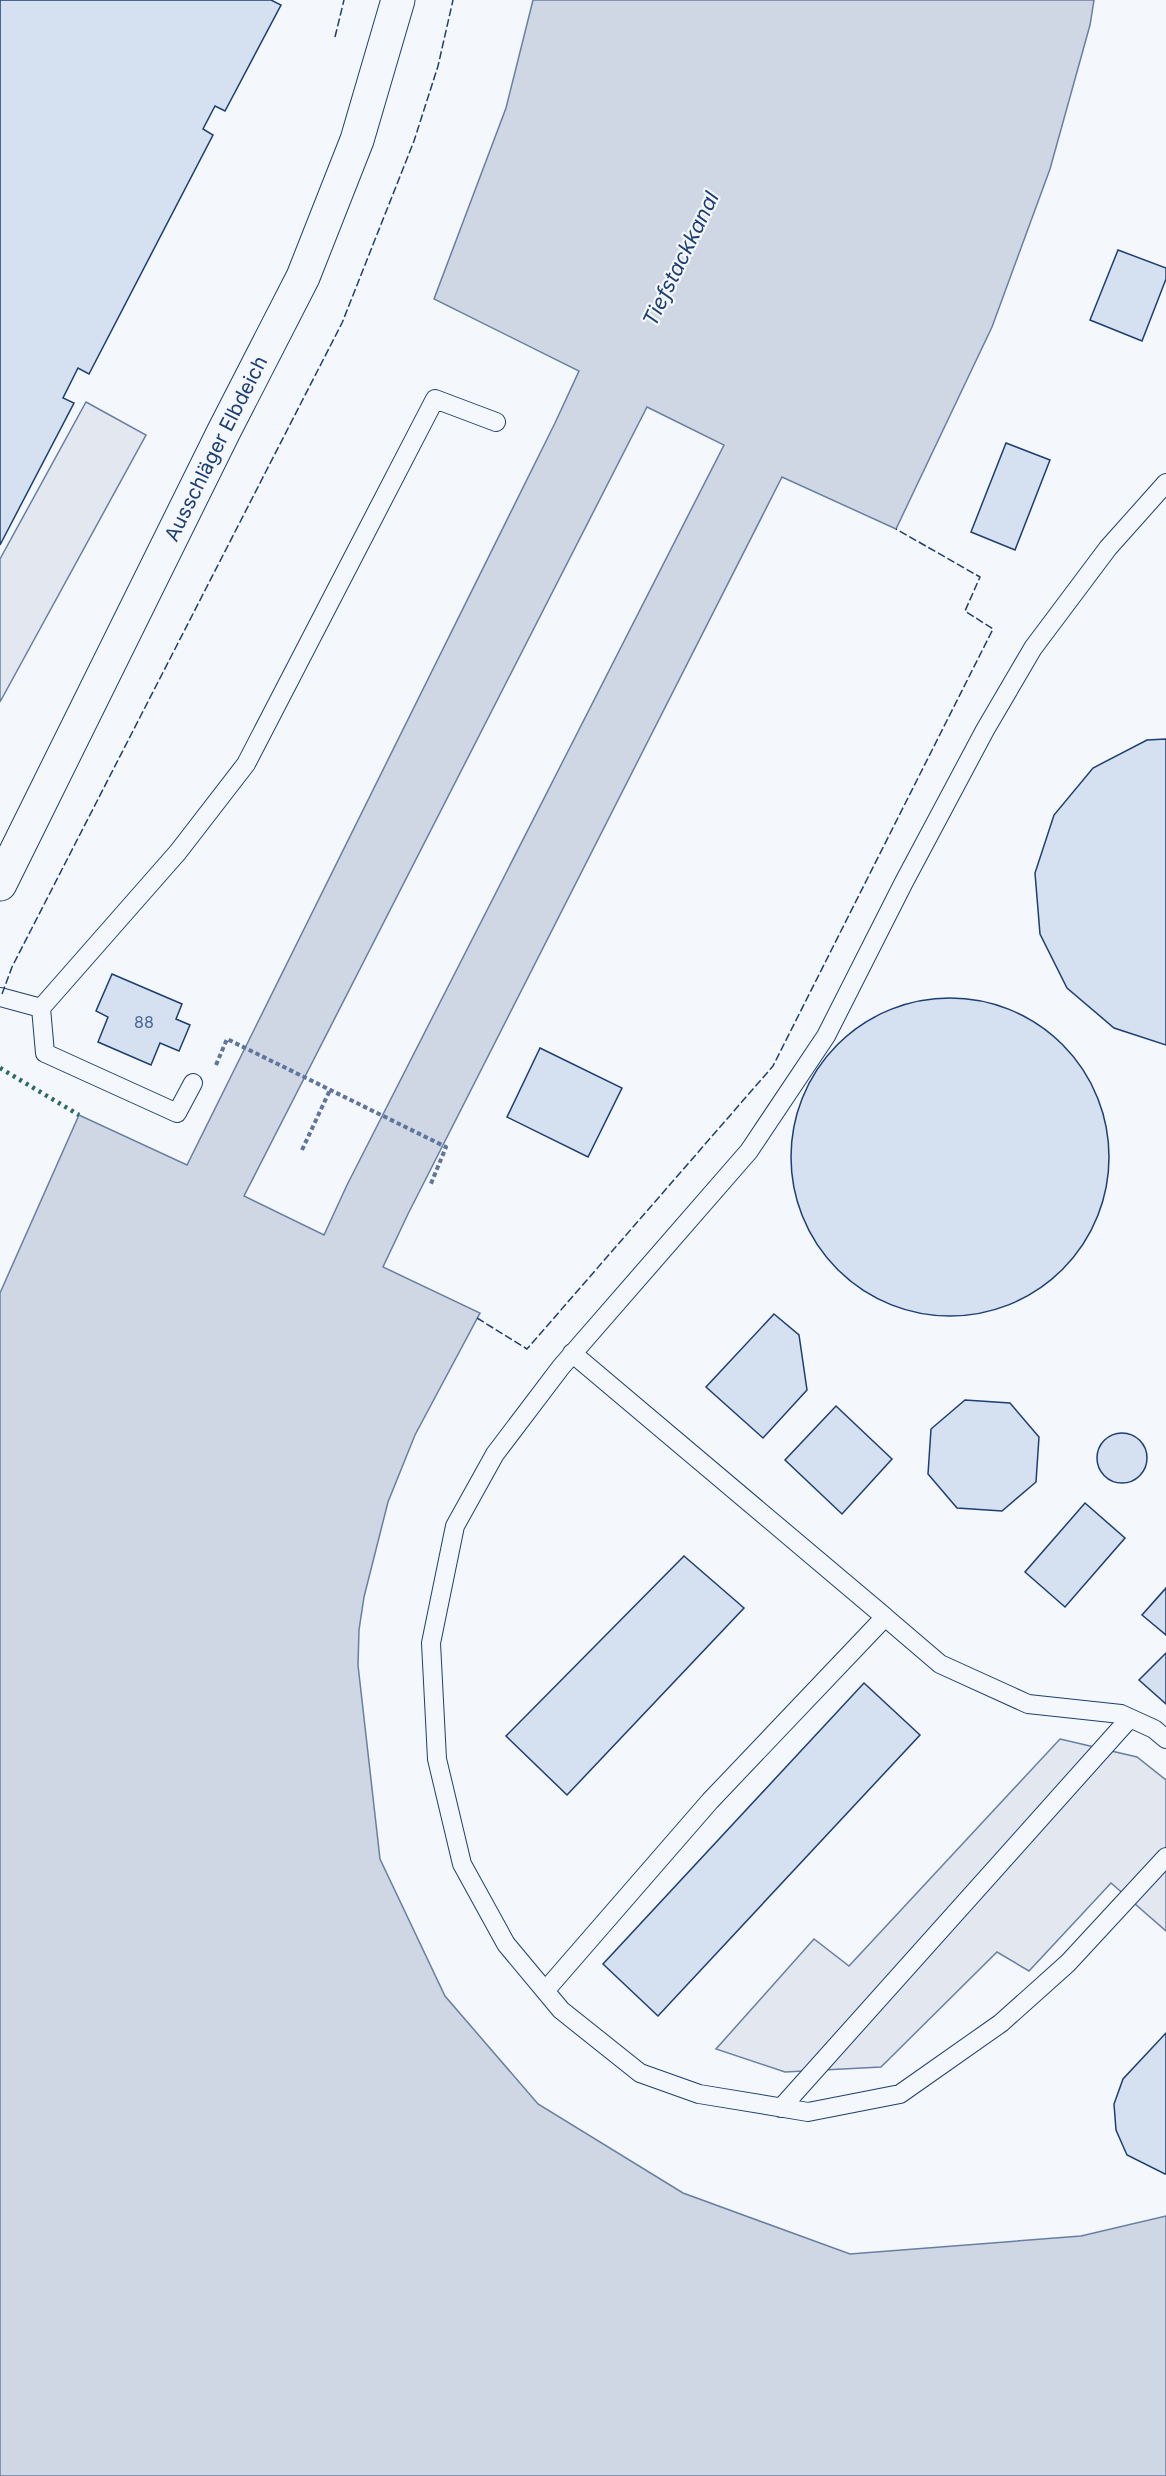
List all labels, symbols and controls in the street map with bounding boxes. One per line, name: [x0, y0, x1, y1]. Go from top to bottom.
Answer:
water label: Tiefstackkanal: [637, 187, 724, 330]
street label: Ausschläger Elbdeich: [159, 352, 272, 545]
house number: 88: [134, 1012, 154, 1032]

